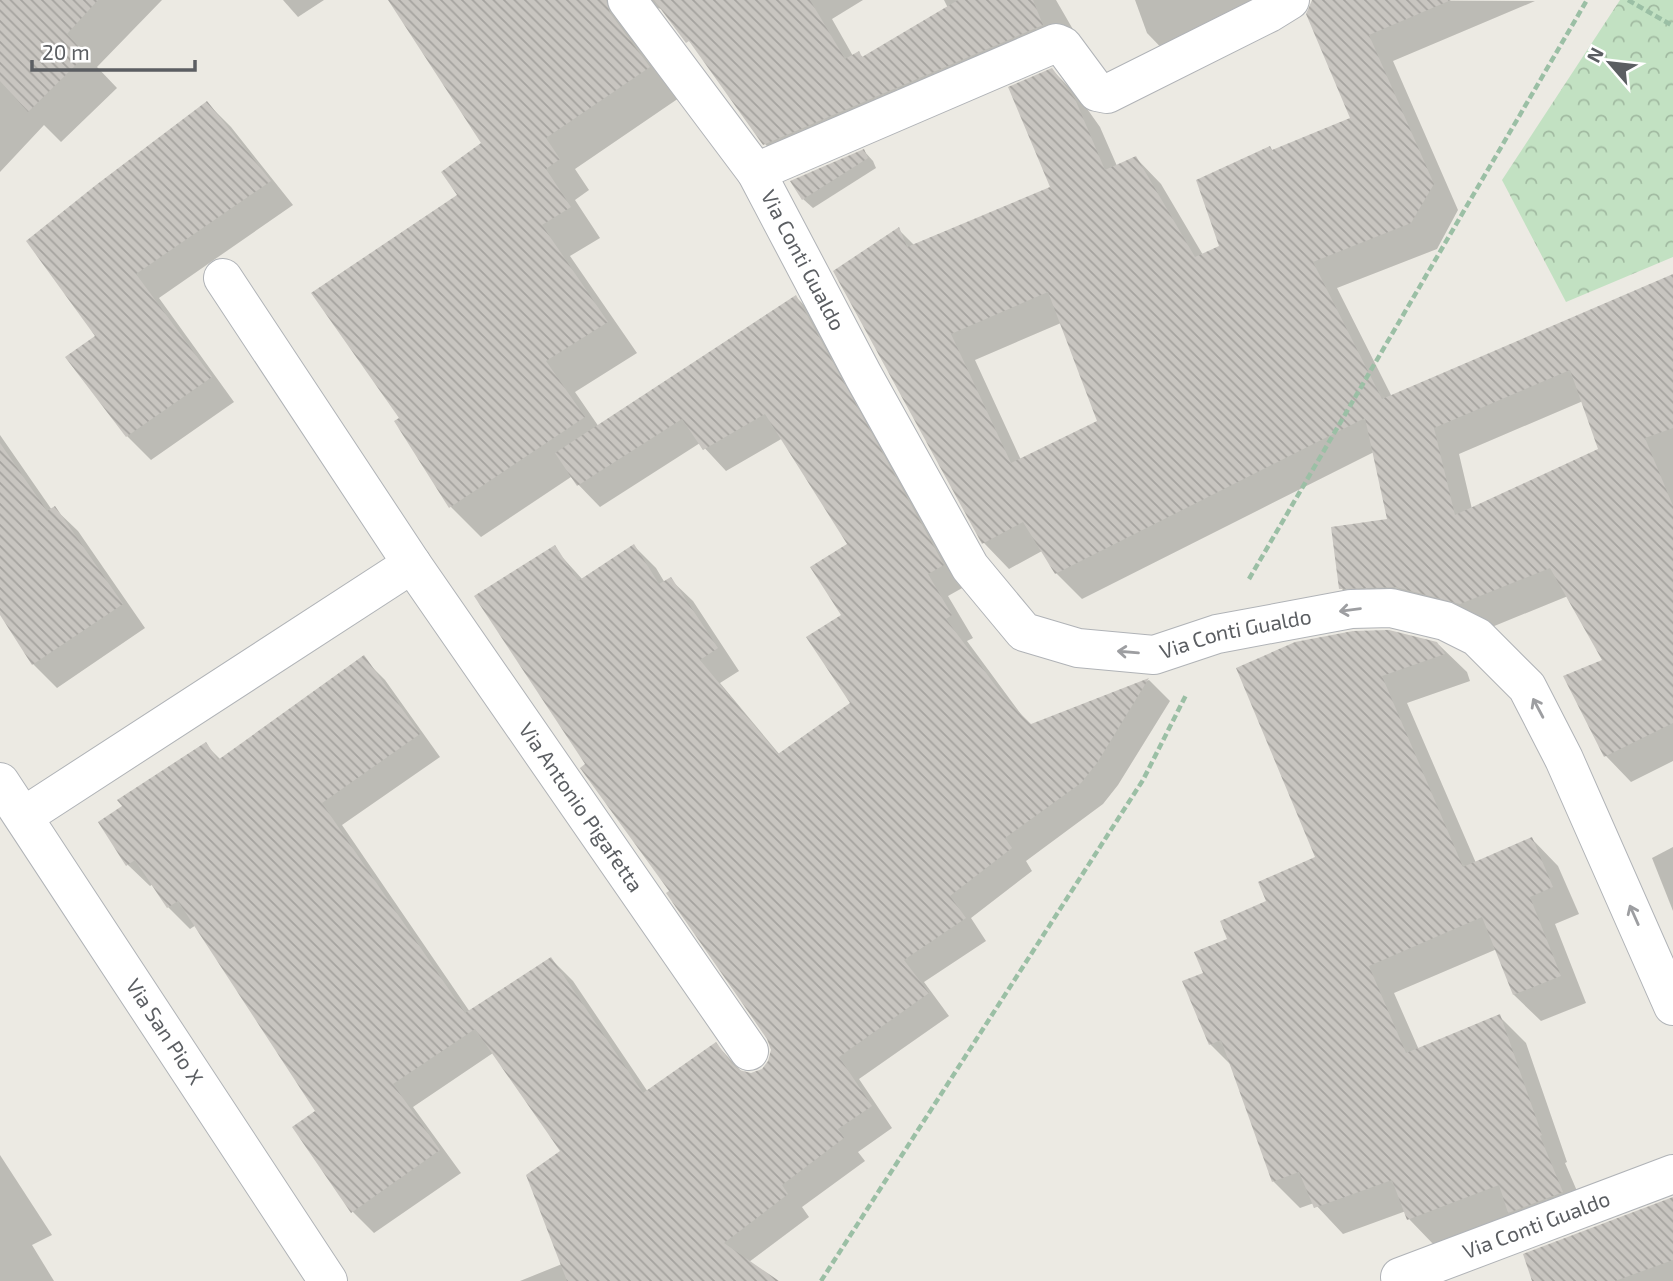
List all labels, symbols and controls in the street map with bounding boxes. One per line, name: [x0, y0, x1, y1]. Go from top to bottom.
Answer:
scale bar: [32, 28, 194, 72]
north arrow: [1575, 28, 1645, 98]
text: 20 m: [42, 39, 90, 64]
text: N: [1581, 43, 1608, 66]
street label: Via Conti Gualdo: [757, 185, 851, 334]
street label: Via Conti Gualdo: [1156, 603, 1313, 663]
one-way arrow: [1339, 604, 1361, 617]
one-way arrow: [1117, 645, 1139, 658]
one-way arrow: [1531, 699, 1545, 719]
street label: Via Antonio Pigafetta: [514, 717, 649, 896]
one-way arrow: [1627, 904, 1640, 926]
street label: Via San Pio X: [122, 973, 209, 1089]
street label: Via Conti Gualdo: [1459, 1185, 1613, 1263]

